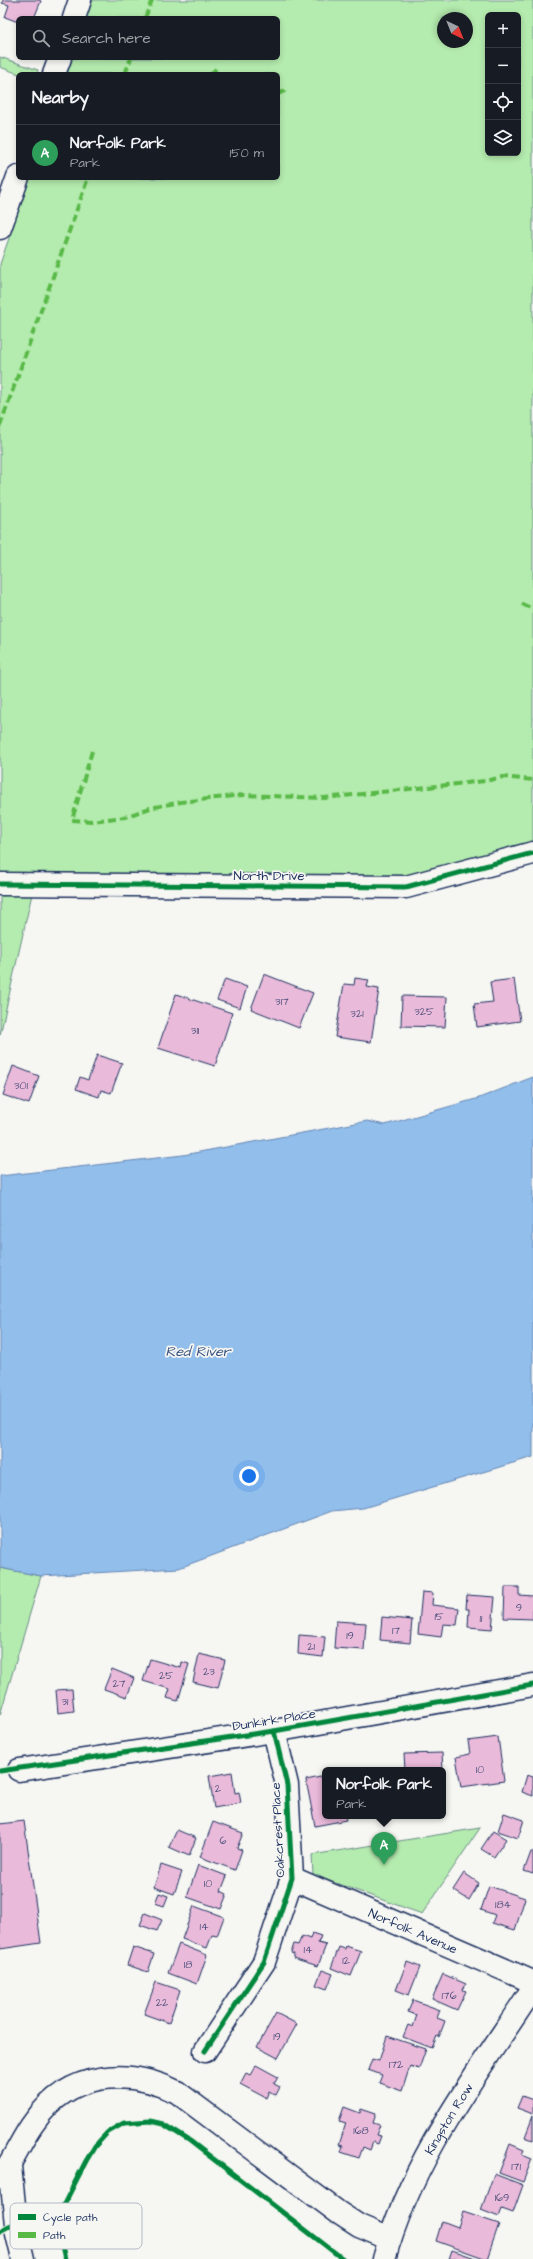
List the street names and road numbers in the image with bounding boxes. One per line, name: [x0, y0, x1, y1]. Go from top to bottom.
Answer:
street label: North Drive: [234, 867, 304, 885]
street label: Dunkirk Place: [231, 1705, 317, 1735]
street label: Oakcrest Place: [267, 1782, 289, 1878]
street label: Norfolk Avenue: [366, 1904, 460, 1958]
street label: Kingston Row: [421, 2080, 478, 2158]

